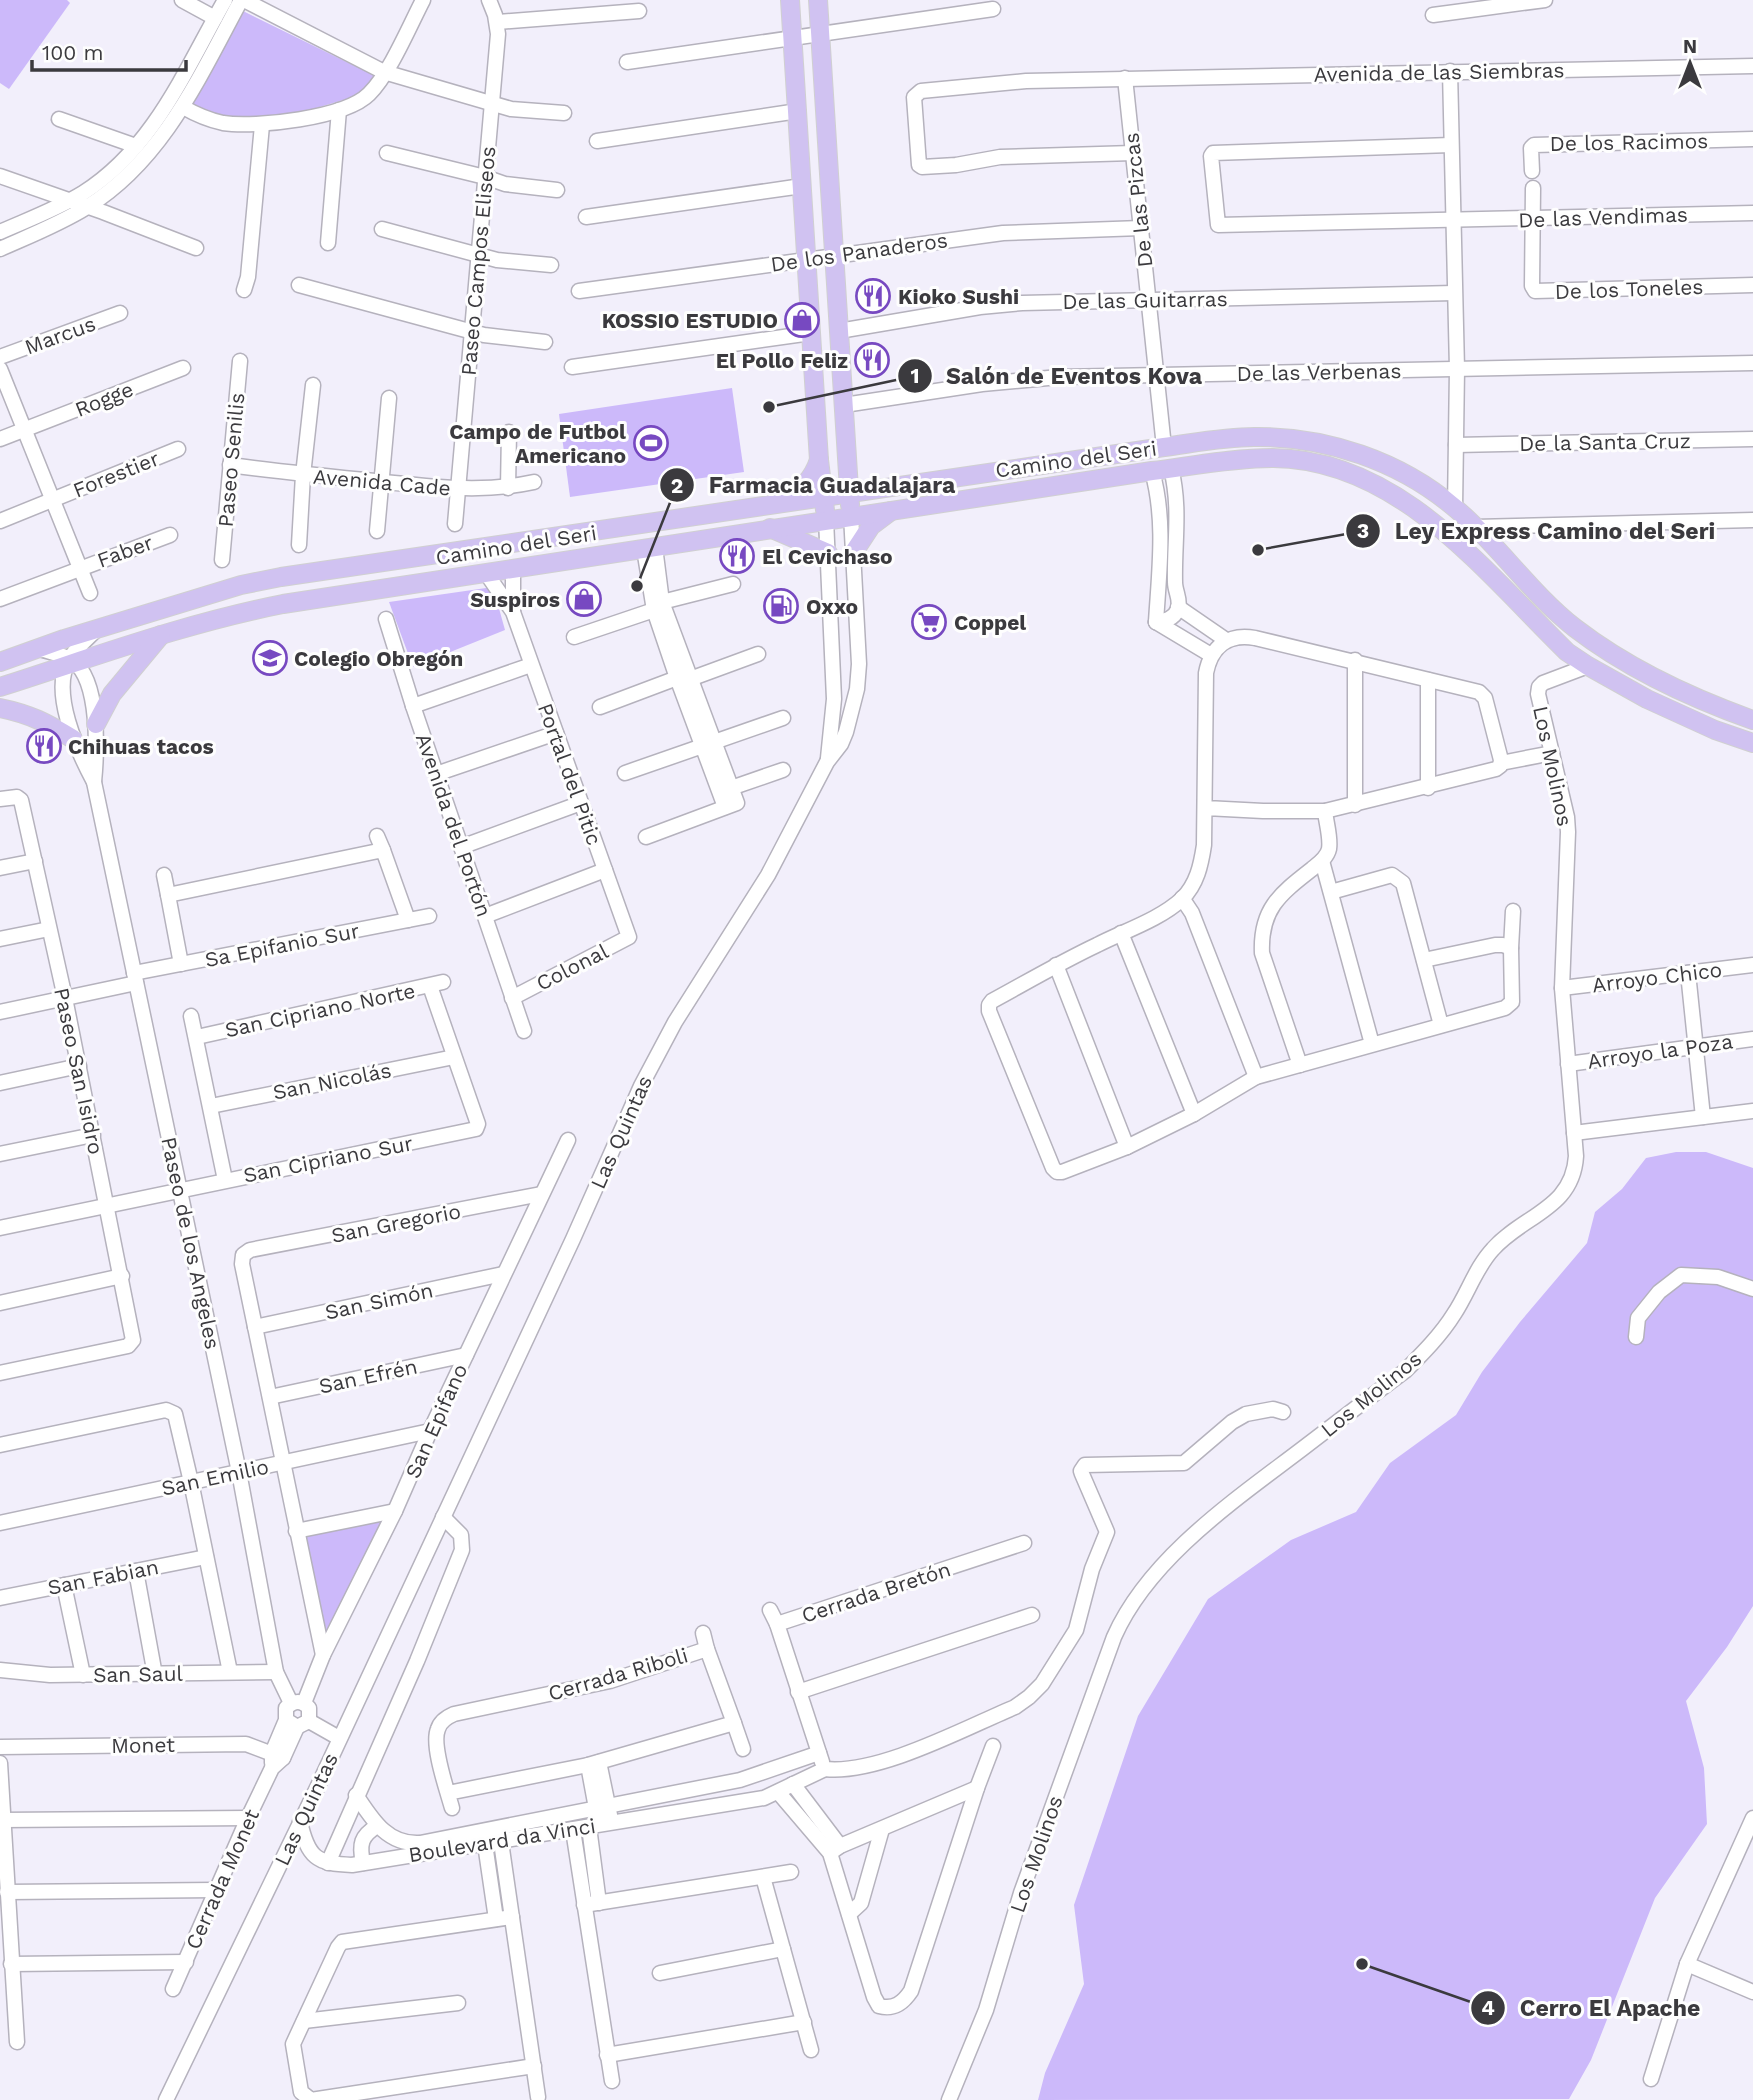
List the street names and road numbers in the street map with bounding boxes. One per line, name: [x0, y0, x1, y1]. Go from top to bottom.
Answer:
street label: Avenida de las Siembras: [1313, 57, 1565, 87]
street label: De los Racimos: [1550, 128, 1708, 156]
street label: De las Pizcas: [1119, 132, 1157, 268]
street label: Paseo Campos Eliseos: [456, 145, 500, 377]
street label: De las Vendimas: [1518, 202, 1688, 232]
street label: De los Panaderos: [769, 227, 949, 277]
street label: De los Toneles: [1554, 274, 1704, 304]
street label: De las Guitarras: [1062, 286, 1228, 314]
street label: Marcus: [21, 311, 99, 359]
street label: De las Verbenas: [1236, 358, 1402, 386]
street label: Rogge: [71, 376, 137, 422]
street label: Paseo Senilis: [213, 392, 249, 528]
street label: De la Santa Cruz: [1519, 428, 1691, 456]
street label: Camino del Seri: [994, 435, 1158, 483]
street label: Forestier: [69, 445, 163, 503]
street label: Avenida Cade: [312, 464, 452, 500]
street label: Camino del Seri: [434, 520, 598, 570]
street label: Faber: [94, 529, 157, 573]
street label: Portal del Pitic: [533, 700, 607, 848]
street label: Los Molinos: [1528, 704, 1578, 828]
street label: Avenida del Portón: [411, 730, 497, 920]
street label: Sa Epifanio Sur: [203, 918, 362, 972]
street label: Colonal: [532, 938, 613, 996]
street label: Arroyo Chico: [1591, 957, 1723, 997]
street label: San Cipriano Norte: [223, 978, 417, 1042]
street label: Paseo San Isidro: [49, 985, 109, 1157]
street label: Arroyo la Poza: [1586, 1028, 1734, 1074]
street label: San Nicolás: [271, 1057, 393, 1105]
street label: Las Quintas: [585, 1071, 657, 1193]
street label: San Cipriano Sur: [241, 1130, 415, 1188]
street label: Paseo de los Angeles: [156, 1135, 226, 1351]
street label: San Gregorio: [329, 1198, 463, 1248]
street label: San Simón: [323, 1277, 435, 1325]
street label: Los Molinos: [1316, 1346, 1426, 1442]
street label: San Efrén: [317, 1353, 419, 1399]
street label: San Epifano: [400, 1360, 472, 1482]
street label: San Emilio: [159, 1453, 271, 1501]
street label: San Fabian: [45, 1554, 161, 1600]
street label: Cerrada Bretón: [798, 1556, 954, 1628]
street label: Cerrada Riboli: [545, 1642, 691, 1706]
street label: San Saul: [93, 1661, 184, 1687]
street label: Monet: [111, 1732, 175, 1758]
street label: Las Quintas: [269, 1749, 343, 1869]
street label: Los Molinos: [1004, 1792, 1068, 1916]
street label: Cerrada Monet: [180, 1805, 264, 1953]
street label: Boulevard da Vinci: [407, 1813, 597, 1867]

